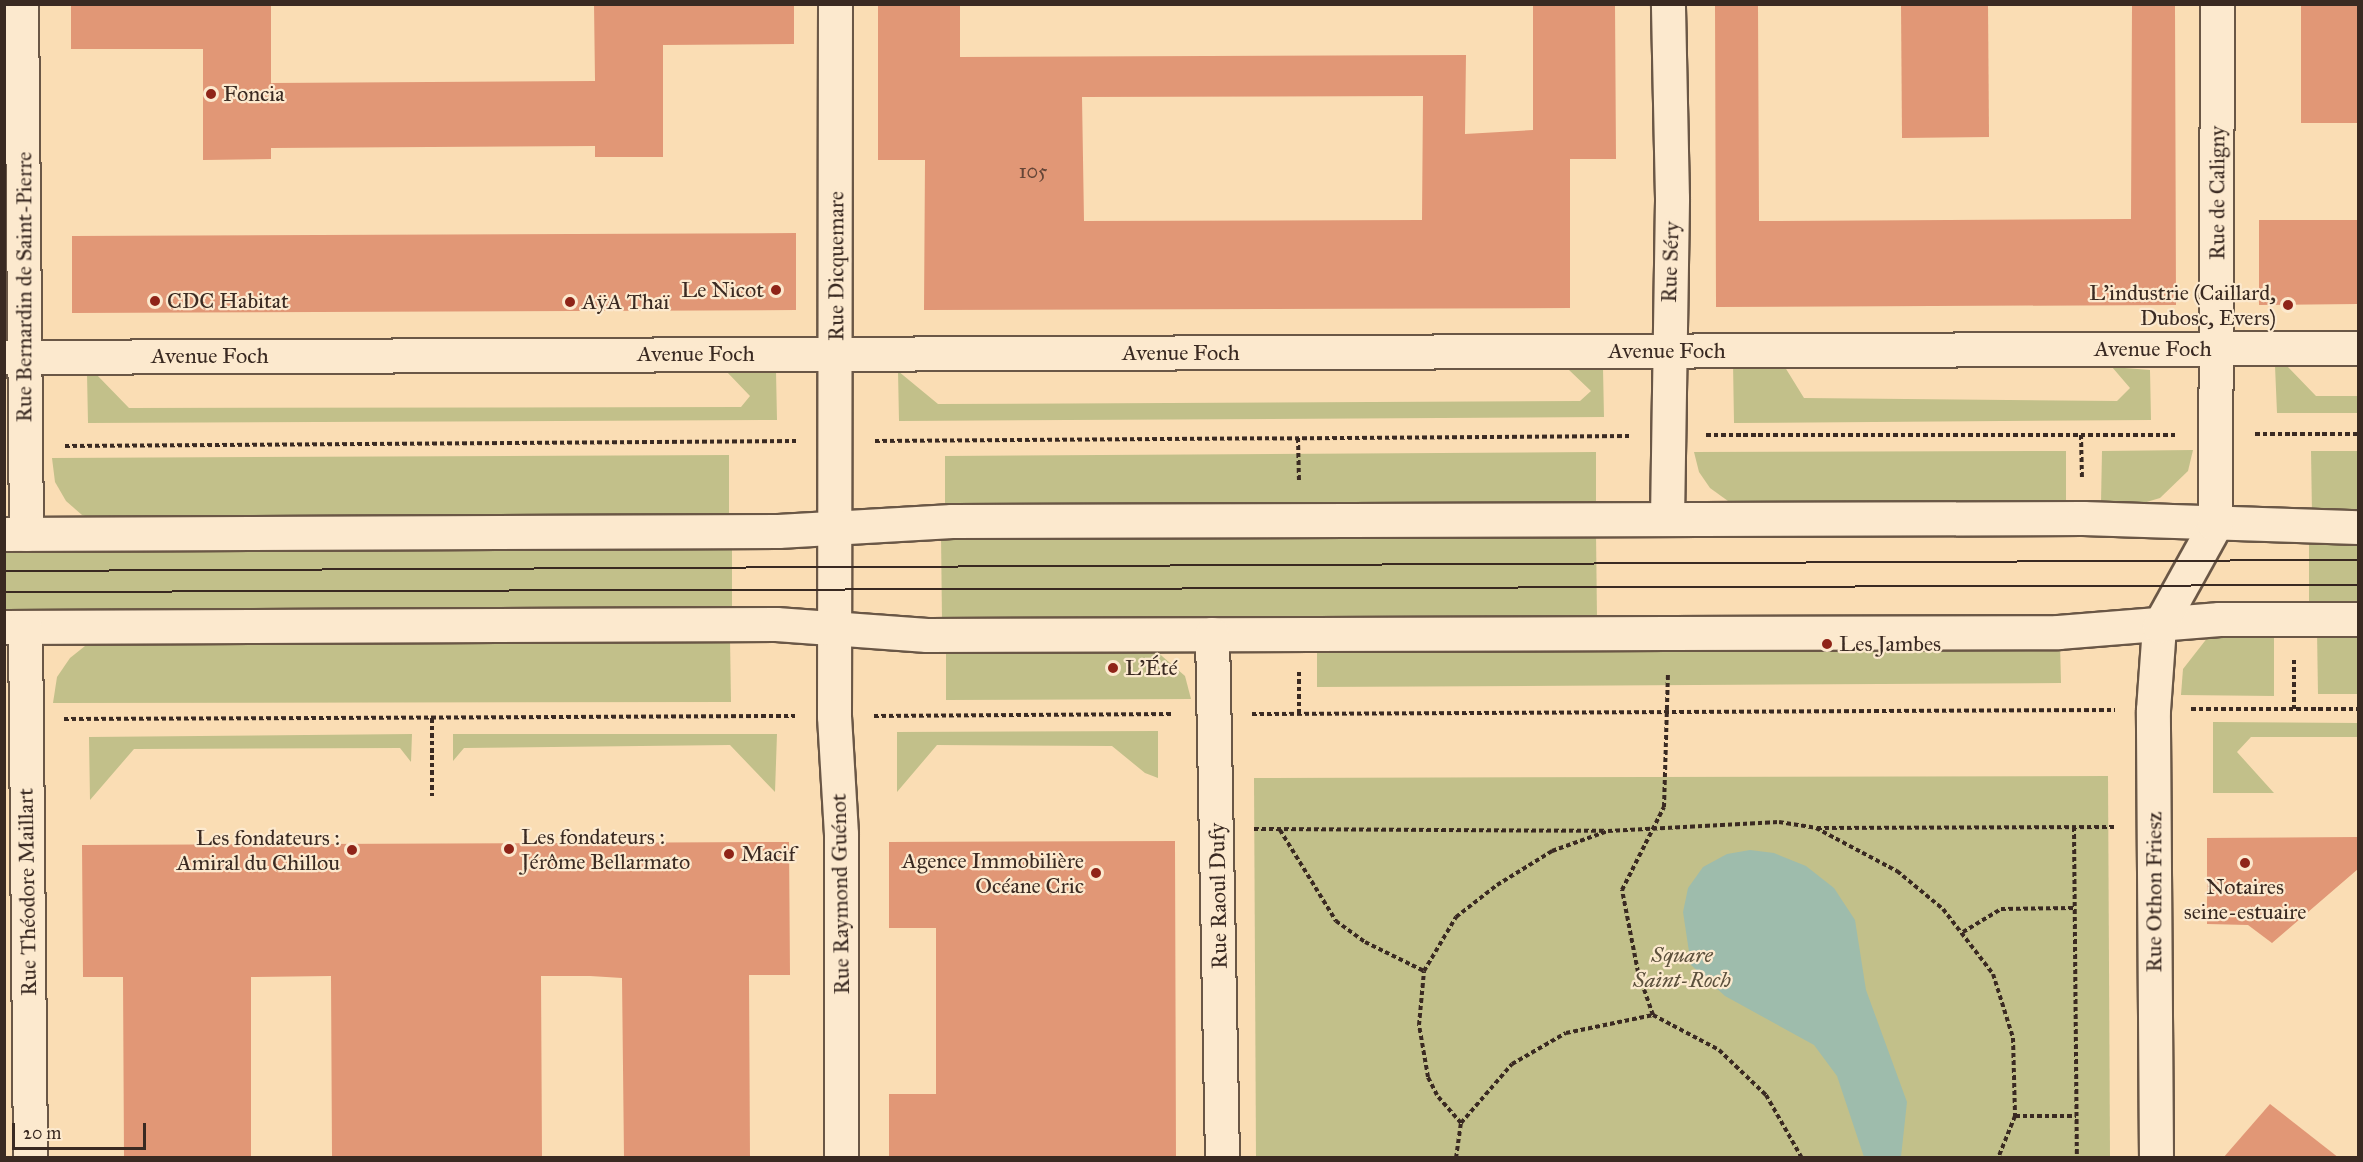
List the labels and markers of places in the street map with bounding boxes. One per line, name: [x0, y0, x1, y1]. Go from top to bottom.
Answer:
place label: Foncia: [223, 81, 285, 107]
marker: Foncia: [204, 87, 218, 101]
place label: Le Nicot: [681, 277, 764, 303]
place label: L’industrie (Caillard, Dubosc, Evers): [2089, 279, 2276, 330]
marker: Le Nicot: [769, 283, 783, 297]
place label: CDC Habitat: [167, 288, 289, 314]
place label: AÿA Thaï: [582, 289, 669, 315]
marker: CDC Habitat: [148, 294, 162, 308]
marker: AÿA Thaï: [563, 295, 577, 309]
marker: L’industrie (Caillard, Dubosc, Evers): [2281, 298, 2295, 312]
place label: Les Jambes: [1839, 631, 1941, 657]
marker: Les Jambes: [1820, 637, 1834, 651]
place label: L'Été: [1125, 655, 1178, 681]
marker: L'Été: [1106, 661, 1120, 675]
place label: Les fondateurs : Jérôme Bellarmato: [521, 823, 690, 874]
place label: Les fondateurs : Amiral du Chillou: [177, 824, 340, 876]
place label: Macif: [741, 841, 796, 867]
marker: Les fondateurs : Jérôme Bellarmato: [502, 842, 516, 856]
marker: Les fondateurs : Amiral du Chillou: [345, 843, 359, 857]
marker: Macif: [722, 847, 736, 861]
place label: Agence Immobilière Océane Cric: [902, 847, 1084, 898]
marker: Notaires seine-estuaire: [2238, 856, 2252, 870]
marker: Agence Immobilière Océane Cric: [1089, 866, 1103, 880]
place label: Notaires seine-estuaire: [2184, 873, 2306, 924]

